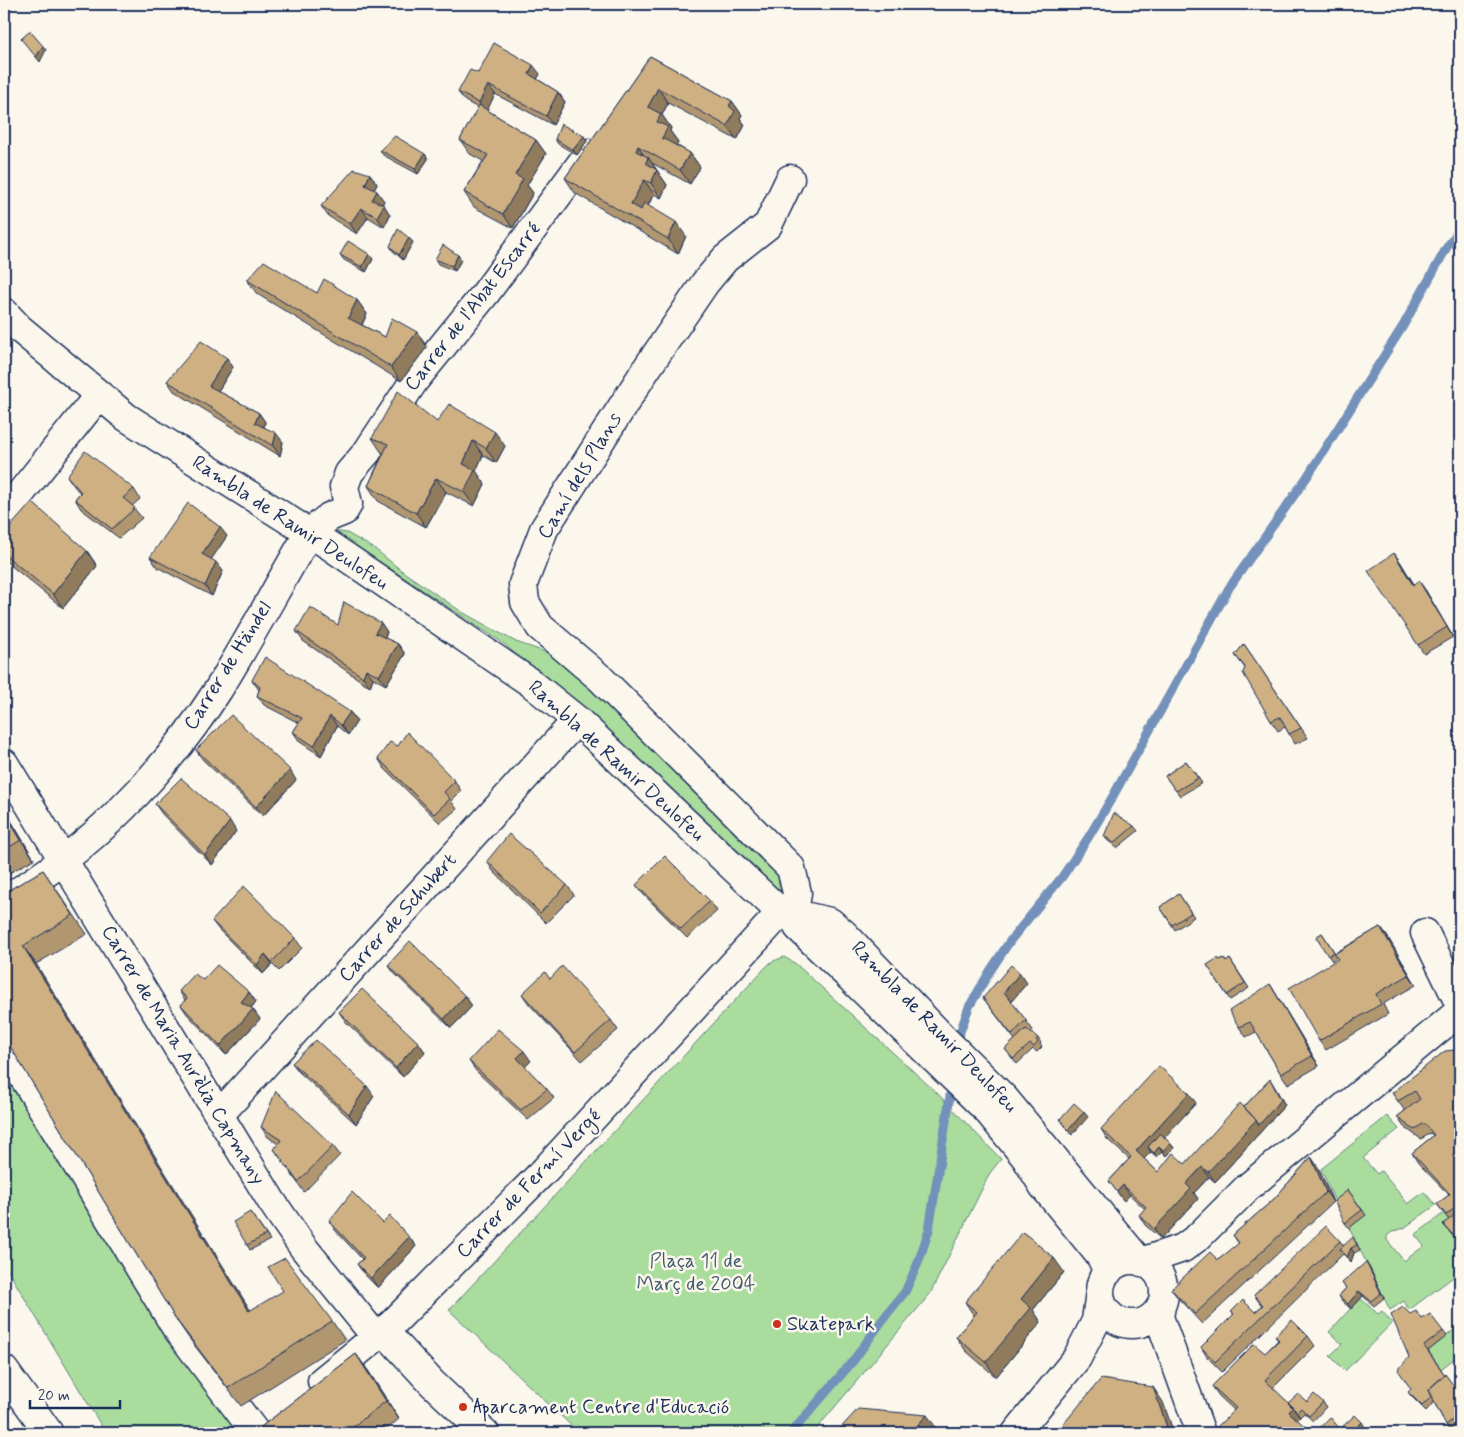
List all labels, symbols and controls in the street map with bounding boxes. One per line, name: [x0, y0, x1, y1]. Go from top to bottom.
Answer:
street label: Carrer de l'Abat Escarré: [399, 217, 548, 397]
street label: Camí dels Plans: [532, 407, 629, 544]
street label: Rambla de Ramir Deulofeu: [187, 449, 393, 597]
street label: Carrer de Händel: [178, 596, 278, 736]
street label: Rambla de Ramir Deulofeu: [522, 674, 710, 848]
street label: Carrer de Schubert: [333, 848, 463, 988]
street label: Carrer de Maria Aurèlia Capmany: [95, 920, 271, 1190]
street label: Rambla de Ramir Deulofeu: [845, 935, 1023, 1119]
street label: Carrer de Fermí Vergé: [451, 1103, 608, 1265]
park label: Plaça 11 de Març de 2004: [637, 1248, 756, 1298]
place label: Skatepark: [787, 1311, 875, 1338]
marker: Skatepark: [771, 1318, 783, 1330]
scale bar: [30, 1377, 120, 1409]
text: 20 m: [38, 1386, 70, 1406]
place label: Aparcament Centre d'Educació: [473, 1394, 729, 1422]
marker: Aparcament Centre d'Educació: [457, 1401, 469, 1413]

